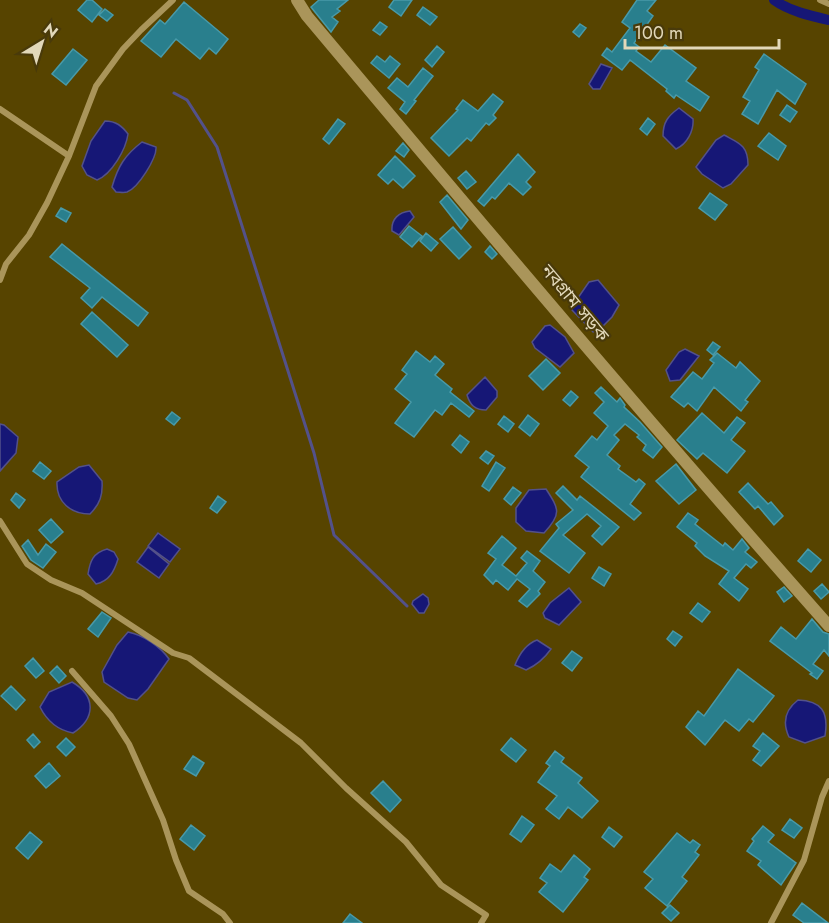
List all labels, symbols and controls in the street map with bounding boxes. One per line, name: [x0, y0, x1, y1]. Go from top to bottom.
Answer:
north arrow: [12, 12, 72, 72]
scale bar: [625, 12, 780, 50]
text: N: [39, 18, 63, 44]
text: 100 m: [634, 20, 683, 46]
street label: নবগ্রাম সড়ক: [534, 258, 615, 348]

